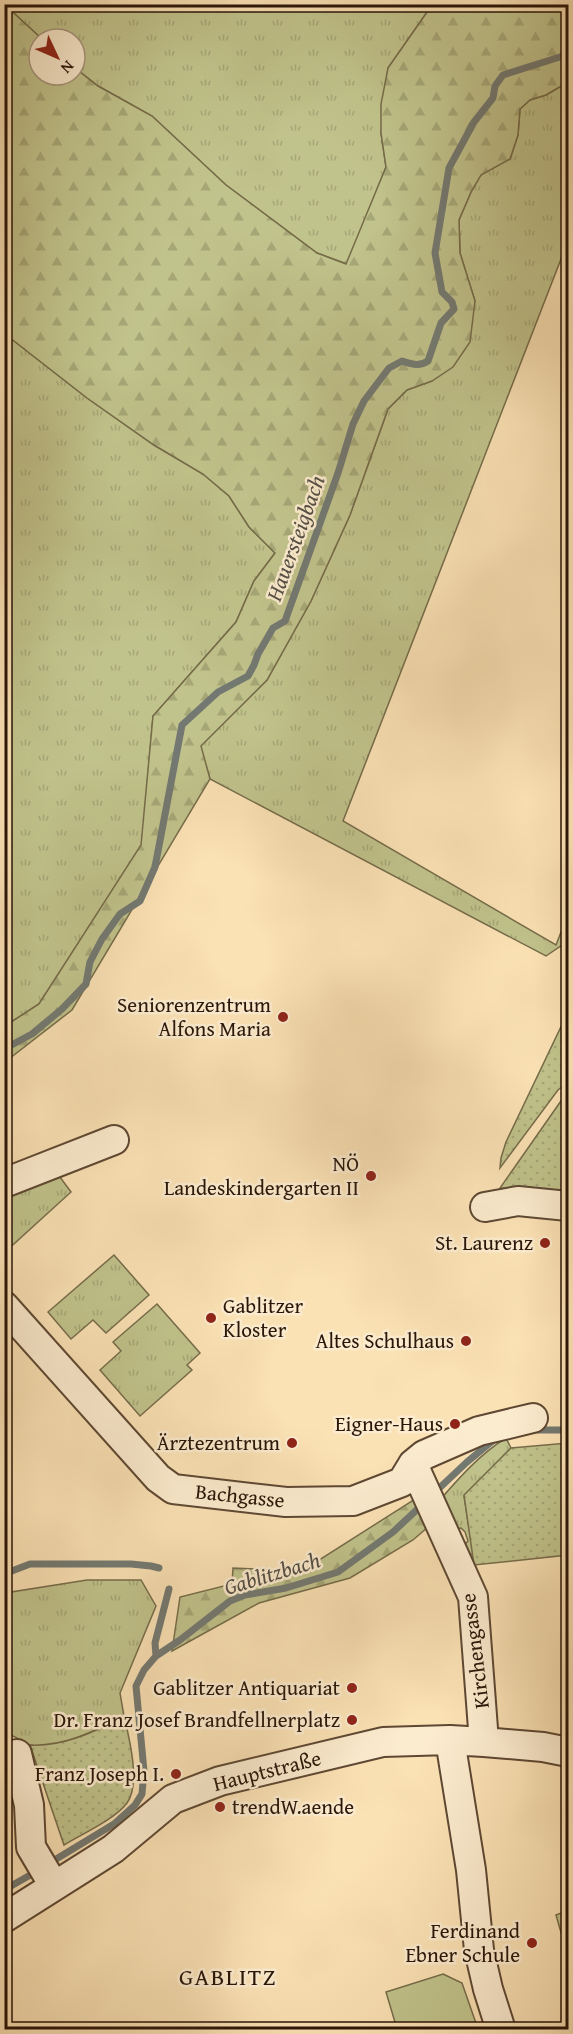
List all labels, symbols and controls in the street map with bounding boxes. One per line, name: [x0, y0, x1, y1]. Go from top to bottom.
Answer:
north arrow: [27, 27, 87, 87]
text: N: [55, 55, 80, 80]
water label: Hauersteigbach: [257, 471, 333, 606]
place label: Seniorenzentrum Alfons Maria: [117, 989, 271, 1044]
marker: Seniorenzentrum Alfons Maria: [276, 1010, 290, 1024]
place label: NÖ Landeskindergarten II: [164, 1148, 359, 1203]
marker: NÖ Landeskindergarten II: [364, 1169, 378, 1183]
place label: St. Laurenz: [435, 1227, 533, 1258]
marker: St. Laurenz: [538, 1236, 552, 1250]
place label: Gablitzer Kloster: [223, 1290, 303, 1345]
marker: Gablitzer Kloster: [204, 1311, 218, 1325]
place label: Altes Schulhaus: [315, 1325, 454, 1356]
marker: Altes Schulhaus: [459, 1334, 473, 1348]
place label: Eigner-Haus: [335, 1408, 443, 1439]
marker: Eigner-Haus: [448, 1417, 462, 1431]
place label: Ärztezentrum: [157, 1427, 280, 1458]
marker: Ärztezentrum: [285, 1436, 299, 1450]
street label: Bachgasse: [194, 1475, 286, 1516]
water label: Gablitzbach: [220, 1543, 324, 1603]
street label: Kirchengasse: [452, 1591, 497, 1711]
place label: Gablitzer Antiquariat: [153, 1672, 341, 1703]
marker: Gablitzer Antiquariat: [345, 1681, 359, 1695]
place label: Dr. Franz Josef Brandfellnerplatz: [54, 1704, 340, 1735]
marker: Dr. Franz Josef Brandfellnerplatz: [345, 1713, 359, 1727]
street label: Hauptstraße: [210, 1742, 324, 1799]
place label: Franz Joseph I.: [35, 1758, 164, 1789]
marker: Franz Joseph I.: [169, 1767, 183, 1781]
place label: trendW.aende: [232, 1791, 354, 1822]
marker: trendW.aende: [213, 1800, 227, 1814]
place label: Ferdinand Ebner Schule: [405, 1915, 521, 1970]
marker: Ferdinand Ebner Schule: [525, 1936, 539, 1950]
district label: GABLITZ: [179, 1959, 277, 1994]

